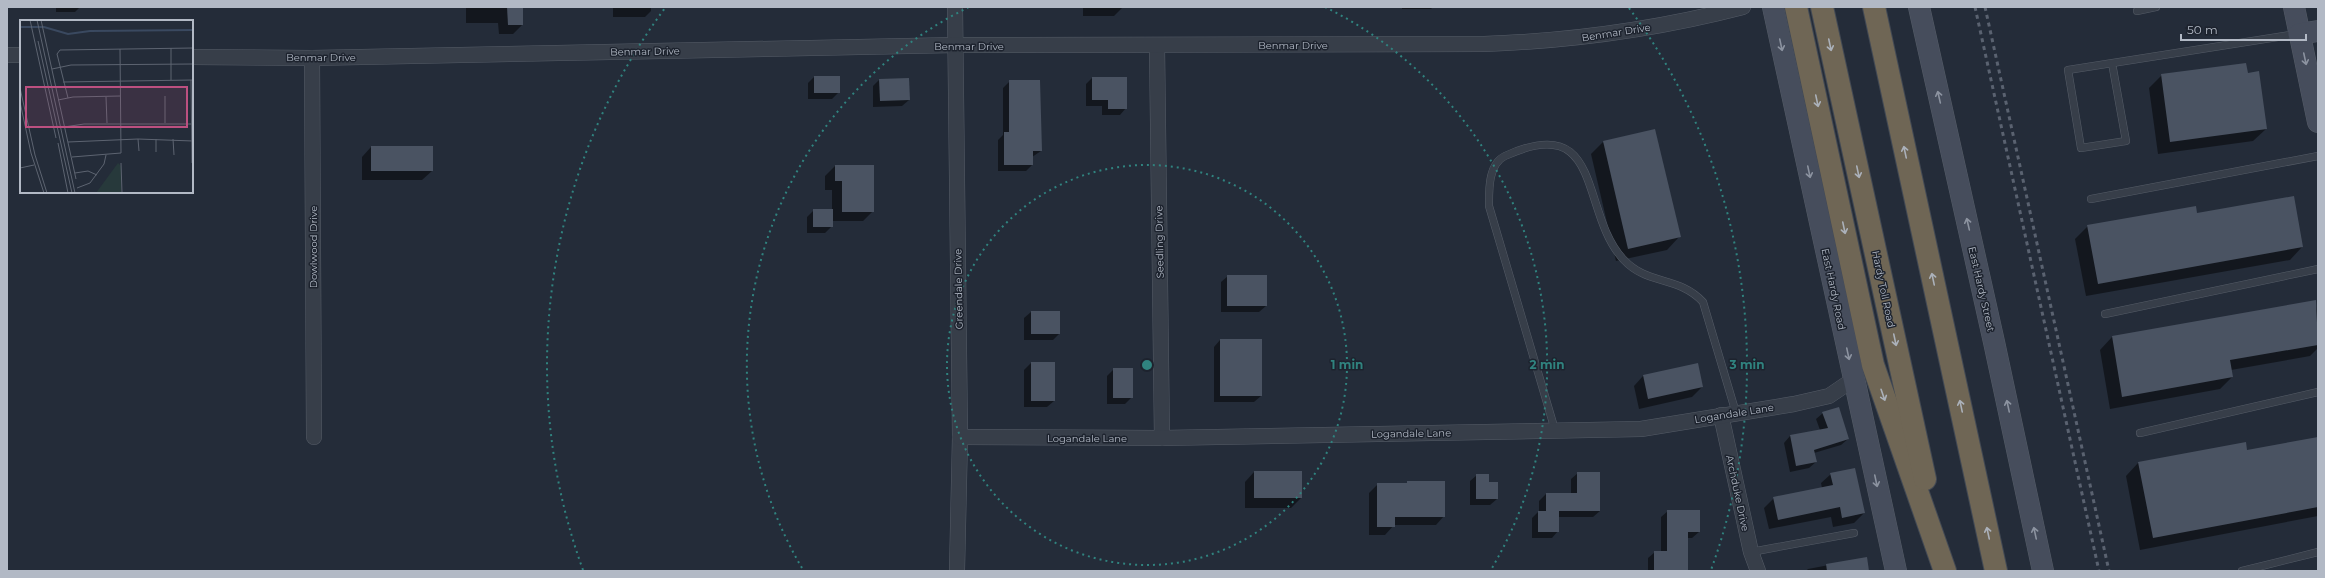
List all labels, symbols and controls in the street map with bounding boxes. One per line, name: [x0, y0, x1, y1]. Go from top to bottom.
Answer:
scale bar: [2181, 16, 2306, 42]
inset map: [20, 20, 193, 193]
street label: Benmar Drive: [1581, 21, 1652, 44]
text: 50 m: [2187, 22, 2218, 37]
one-way arrow: [1778, 38, 1786, 51]
one-way arrow: [1827, 38, 1835, 51]
street label: Benmar Drive: [1258, 39, 1328, 52]
street label: Benmar Drive: [934, 40, 1004, 53]
street label: Benmar Drive: [610, 44, 680, 59]
street label: Benmar Drive: [286, 51, 356, 64]
one-way arrow: [2301, 52, 2309, 65]
one-way arrow: [1935, 91, 1943, 104]
one-way arrow: [1813, 94, 1821, 107]
one-way arrow: [1901, 146, 1909, 159]
one-way arrow: [1805, 165, 1813, 178]
one-way arrow: [1854, 165, 1862, 178]
street label: Seedling Drive: [1152, 205, 1167, 279]
street label: Dowlwood Drive: [307, 206, 320, 288]
one-way arrow: [1963, 218, 1971, 231]
one-way arrow: [1840, 221, 1848, 234]
street label: East Hardy Street: [1965, 245, 1998, 333]
street label: East Hardy Road: [1819, 247, 1848, 331]
street label: Greendale Drive: [951, 249, 966, 329]
street label: Hardy Toll Road: [1869, 249, 1898, 329]
one-way arrow: [1929, 273, 1937, 286]
one-way arrow: [1891, 333, 1899, 346]
one-way arrow: [1845, 347, 1853, 360]
text: 1 min: [1331, 357, 1363, 372]
text: 2 min: [1530, 357, 1564, 372]
text: 3 min: [1729, 357, 1765, 372]
centre of rings: [1140, 358, 1154, 372]
one-way arrow: [1880, 389, 1888, 401]
one-way arrow: [1956, 400, 1964, 413]
one-way arrow: [2003, 400, 2011, 413]
street label: Logandale Lane: [1693, 401, 1775, 426]
street label: Logandale Lane: [1371, 426, 1451, 441]
street label: Logandale Lane: [1047, 432, 1127, 445]
street label: Archduke Drive: [1723, 454, 1752, 532]
one-way arrow: [1873, 474, 1881, 487]
one-way arrow: [1984, 527, 1992, 540]
one-way arrow: [2030, 527, 2038, 540]

